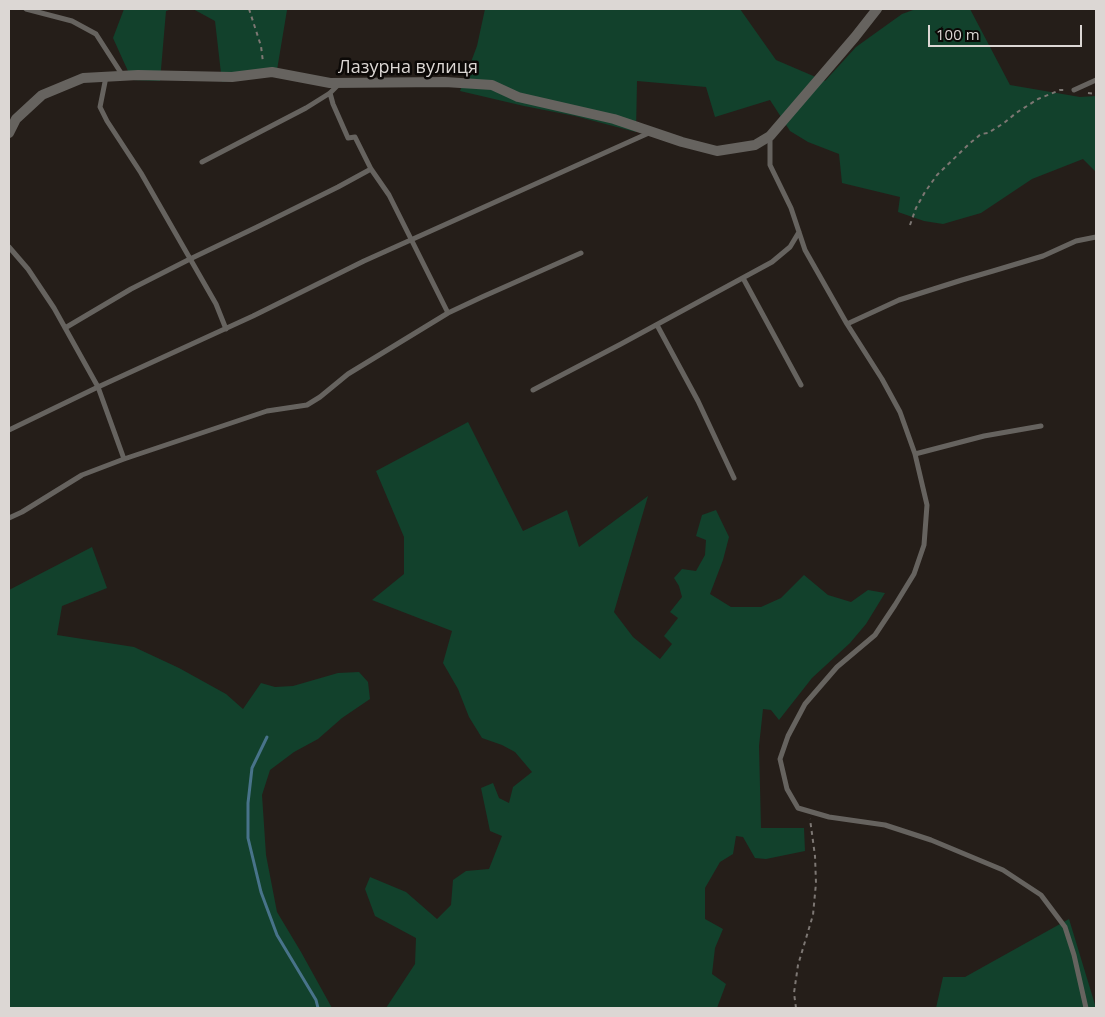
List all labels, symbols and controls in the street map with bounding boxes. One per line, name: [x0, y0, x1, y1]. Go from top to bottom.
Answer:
scale bar: [930, 15, 1084, 47]
text: 100 m: [936, 24, 980, 44]
street label: Лазурна вулиця: [338, 57, 478, 79]

